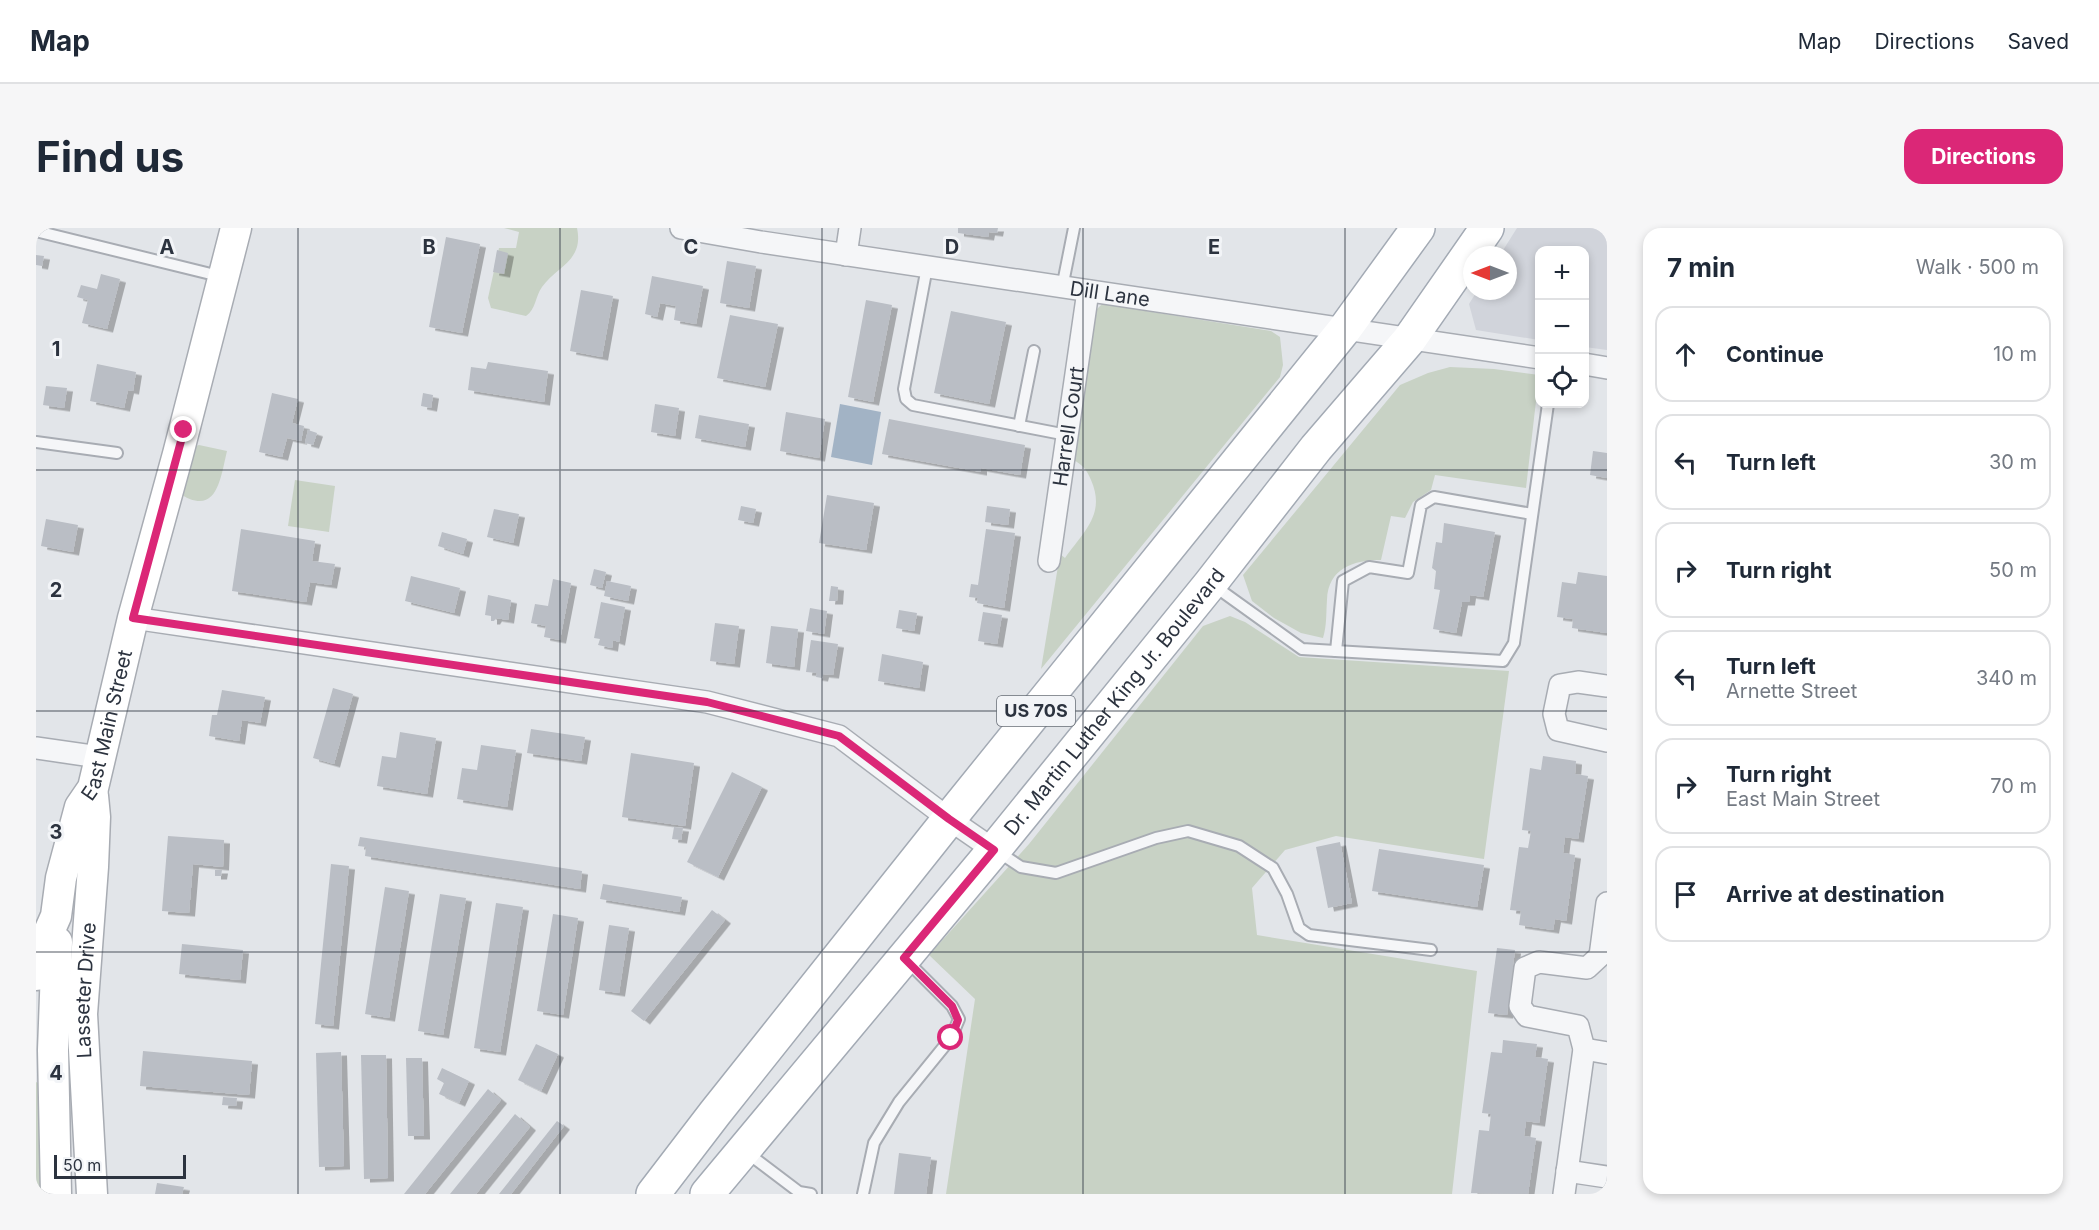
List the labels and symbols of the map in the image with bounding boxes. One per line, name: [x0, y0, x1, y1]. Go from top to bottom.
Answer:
text: A: [160, 235, 175, 259]
text: B: [422, 235, 436, 259]
text: C: [684, 235, 698, 259]
text: D: [945, 235, 959, 259]
text: E: [1208, 235, 1220, 259]
north arrow: [1463, 246, 1517, 300]
street label: Dill Lane: [1068, 276, 1152, 312]
text: 1: [52, 337, 60, 361]
street label: Harrell Court: [1048, 364, 1089, 488]
route end: [170, 416, 196, 442]
street label: Dr. Martin Luther King Jr. Boulevard: [999, 563, 1230, 840]
text: 2: [50, 578, 62, 602]
street label: East Main Street: [76, 647, 137, 805]
road number: US 70S: [997, 696, 1075, 726]
text: 3: [50, 820, 62, 844]
street label: Lasseter Drive: [70, 922, 101, 1059]
route start: [937, 1024, 963, 1050]
text: 4: [49, 1061, 63, 1085]
scale bar: [54, 1152, 186, 1180]

